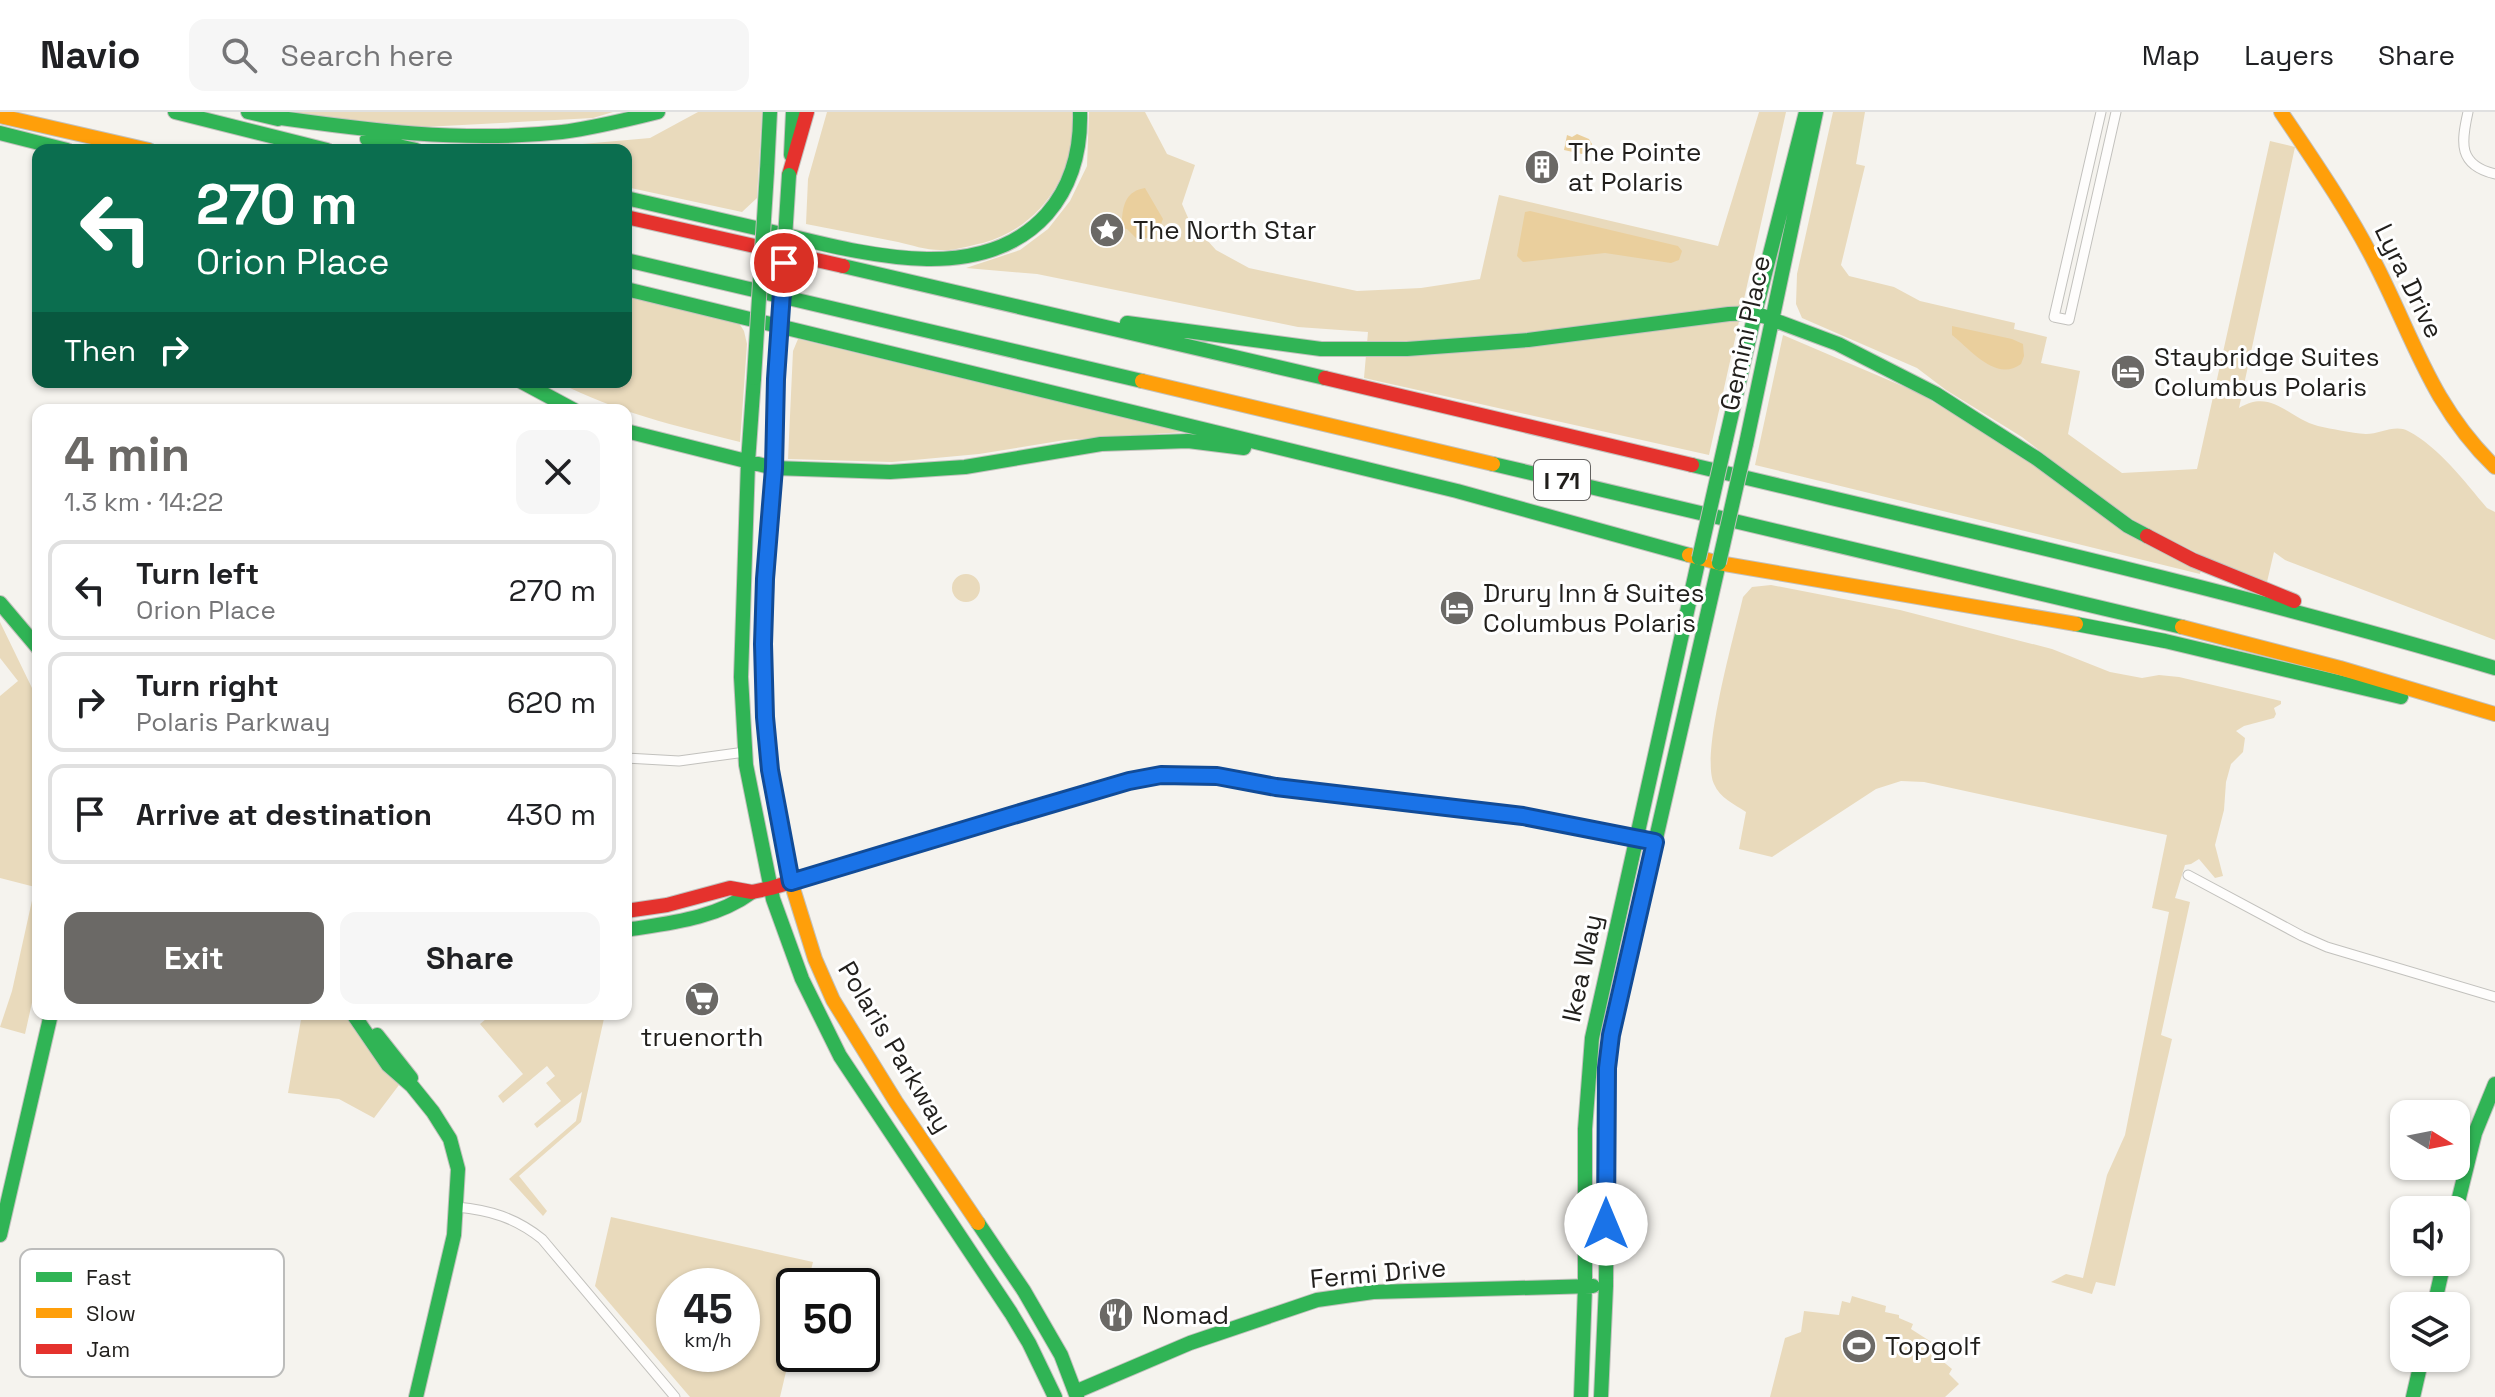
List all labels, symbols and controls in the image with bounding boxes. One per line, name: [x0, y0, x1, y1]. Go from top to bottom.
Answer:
search box: [189, 19, 749, 91]
text: Navio: [40, 31, 141, 79]
icon: search: [217, 33, 261, 77]
text: Search here: [281, 36, 453, 75]
text: Map: [2142, 37, 2200, 73]
text: Layers: [2244, 37, 2334, 73]
text: Share: [2378, 37, 2455, 73]
place label: The Pointe at Polaris: [1568, 135, 1701, 199]
building icon: The Pointe at Polaris: [1523, 148, 1561, 186]
text: 270 m: [196, 169, 358, 240]
icon: left: [64, 176, 168, 280]
place icon: The North Star: [1088, 211, 1126, 249]
place label: The North Star: [1133, 213, 1317, 247]
street label: Lyra Drive: [2367, 218, 2451, 344]
pin: [750, 229, 818, 297]
text: Orion Place: [196, 239, 390, 285]
icon: arrive: [762, 241, 806, 285]
street label: Gemini Place: [1712, 252, 1778, 414]
icon: right: [152, 328, 196, 372]
text: Then: [64, 331, 136, 370]
place label: Staybridge Suites Columbus Polaris: [2154, 340, 2380, 404]
hotel icon: Staybridge Suites Columbus Polaris: [2109, 353, 2147, 391]
text: 4 min: [64, 424, 190, 485]
button: close: [516, 430, 600, 514]
road number: I 71: [1534, 460, 1590, 500]
text: 1.3 km · 14:22: [64, 485, 223, 519]
text: Turn left: [136, 554, 259, 593]
icon: left: [68, 568, 112, 612]
text: 270 m: [509, 571, 596, 610]
place label: Drury Inn & Suites Columbus Polaris: [1483, 576, 1704, 640]
hotel icon: Drury Inn & Suites Columbus Polaris: [1438, 589, 1476, 627]
text: Orion Place: [136, 593, 276, 627]
text: Turn right: [136, 666, 279, 705]
icon: right: [68, 680, 112, 724]
text: 620 m: [507, 683, 596, 722]
text: Polaris Parkway: [136, 705, 330, 739]
icon: arrive: [68, 792, 112, 836]
text: Arrive at destination: [136, 795, 432, 834]
text: 430 m: [506, 795, 596, 834]
street label: Ikea Way: [1554, 911, 1610, 1025]
button: Exit: [64, 912, 324, 1004]
button: Share: [340, 912, 600, 1004]
street label: Polaris Parkway: [830, 955, 960, 1139]
supermarket icon: truenorth: [683, 980, 721, 1018]
place label: truenorth: [641, 1020, 763, 1054]
north arrow: [2390, 1100, 2470, 1180]
map controls: [2390, 1100, 2470, 1372]
position arrow: [1564, 1182, 1648, 1266]
button: sound: [2390, 1196, 2470, 1276]
legend: [20, 1249, 284, 1377]
street label: Fermi Drive: [1308, 1250, 1448, 1296]
text: Fast: [86, 1263, 132, 1291]
speed limit sign: 50: [776, 1268, 880, 1372]
text: 45: [683, 1284, 733, 1335]
button: layers: [2390, 1292, 2470, 1372]
restaurant icon: Nomad: [1097, 1296, 1135, 1334]
place label: Nomad: [1142, 1298, 1229, 1332]
text: Slow: [86, 1299, 136, 1327]
text: km/h: [684, 1327, 732, 1353]
sports icon: Topgolf: [1840, 1327, 1878, 1365]
place label: Topgolf: [1885, 1329, 1981, 1363]
text: Jam: [86, 1335, 130, 1363]

